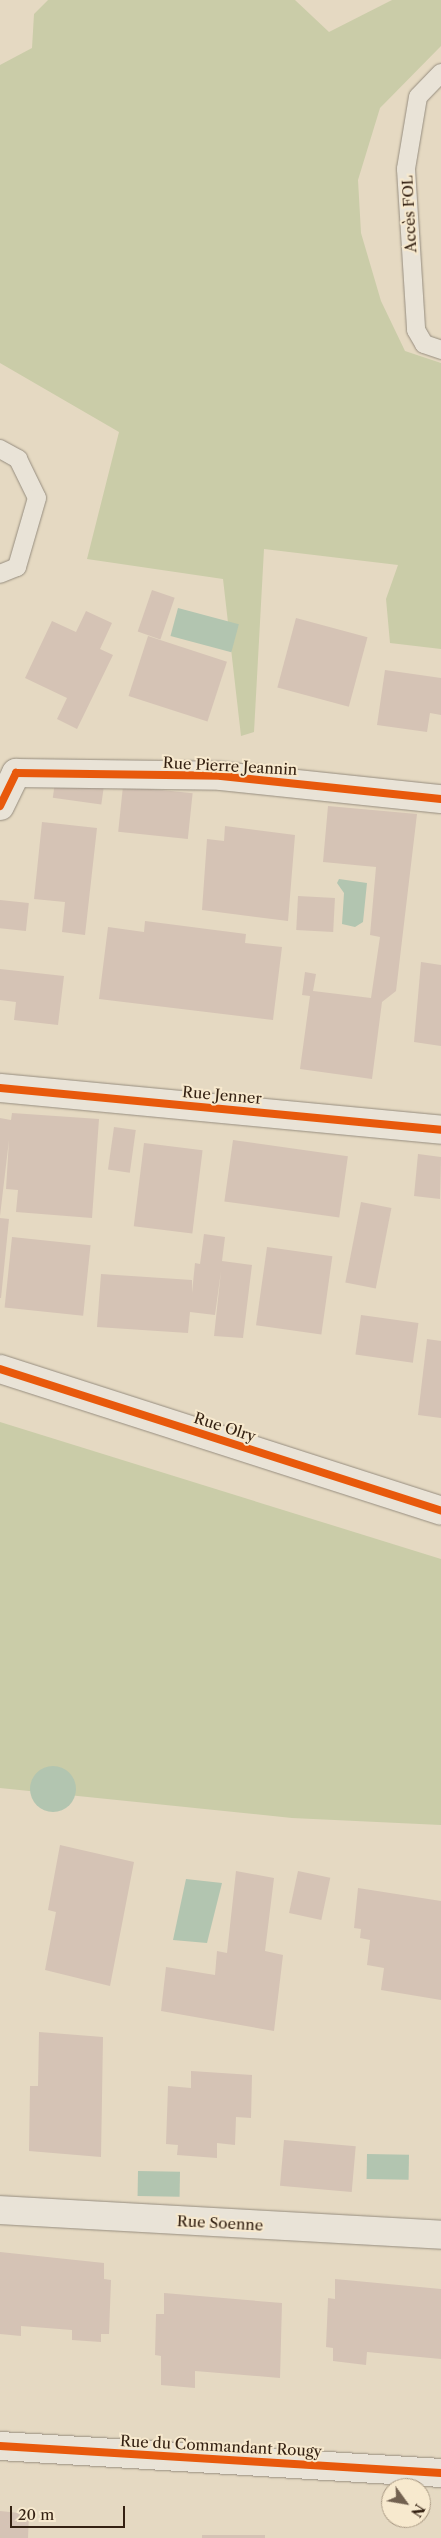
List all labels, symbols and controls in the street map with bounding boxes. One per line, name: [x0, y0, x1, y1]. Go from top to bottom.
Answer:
street label: Accès FOL: [398, 175, 420, 253]
street label: Rue Pierre Jeannin: [162, 753, 298, 779]
street label: Rue Jenner: [182, 1083, 262, 1107]
street label: Rue Olry: [192, 1409, 258, 1445]
street label: Rue Soenne: [176, 2212, 264, 2234]
street label: Rue du Commandant Rougy: [120, 2432, 322, 2460]
north arrow: [381, 2478, 431, 2528]
scale bar: [12, 2496, 128, 2528]
text: N: [407, 2500, 429, 2520]
text: 20 m: [18, 2505, 54, 2524]

